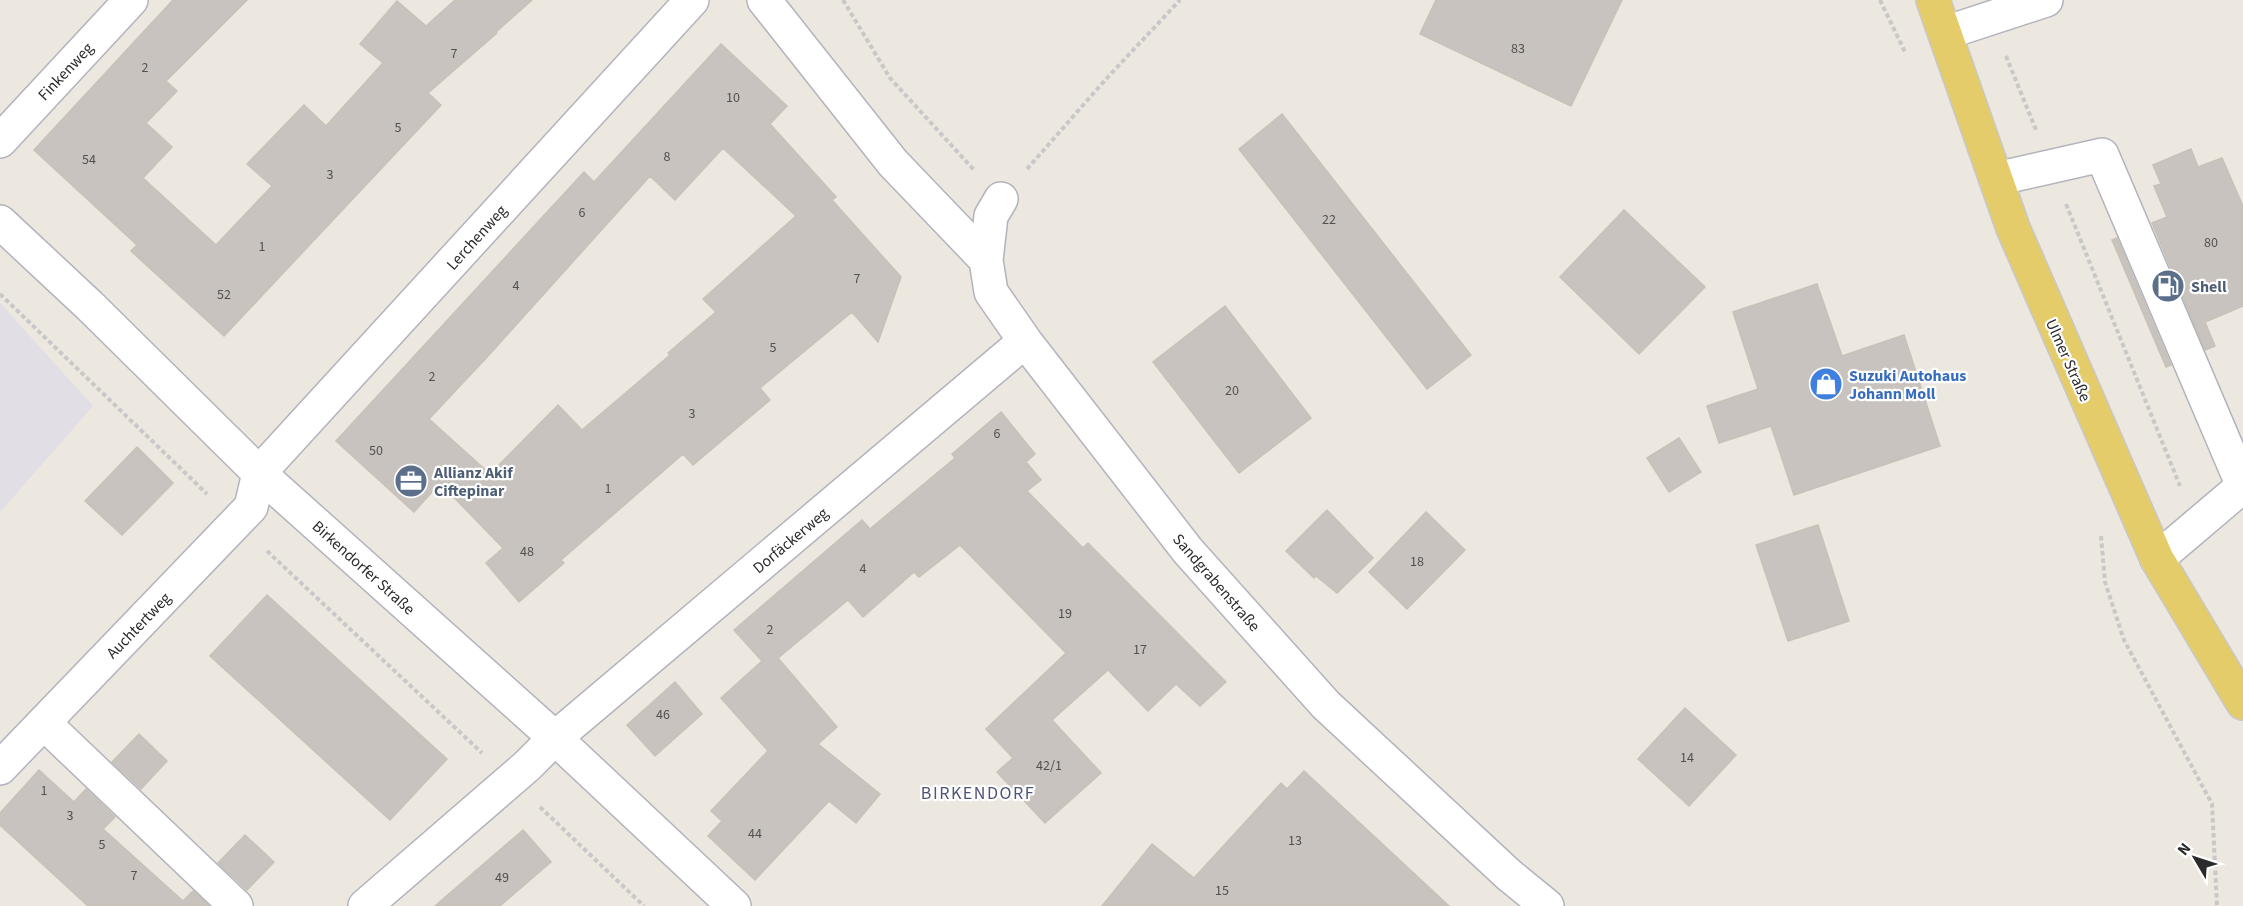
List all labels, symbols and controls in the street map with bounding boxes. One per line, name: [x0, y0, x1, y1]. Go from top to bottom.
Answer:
street label: Finkenweg: [33, 38, 98, 106]
house number: 83: [1511, 39, 1525, 59]
house number: 7: [451, 44, 458, 64]
house number: 2: [142, 58, 149, 78]
house number: 10: [726, 88, 740, 108]
house number: 5: [395, 118, 402, 138]
house number: 8: [664, 147, 671, 167]
house number: 54: [82, 150, 96, 170]
house number: 3: [327, 165, 334, 185]
street label: Lerchenweg: [442, 200, 512, 275]
house number: 6: [579, 203, 586, 223]
house number: 22: [1322, 210, 1336, 230]
house number: 80: [2204, 233, 2218, 253]
house number: 1: [259, 237, 266, 257]
fuel station icon: Shell: [2150, 268, 2186, 304]
house number: 7: [854, 269, 861, 289]
house number: 4: [513, 276, 520, 296]
place label: Shell: [2191, 276, 2227, 298]
house number: 52: [217, 285, 231, 305]
street label: Ulmer Straße: [2040, 316, 2096, 405]
house number: 5: [770, 338, 777, 358]
place label: Suzuki Autohaus Johann Moll: [1849, 365, 1966, 405]
shop icon: Suzuki Autohaus Johann Moll: [1808, 366, 1844, 402]
house number: 2: [429, 367, 436, 387]
house number: 20: [1225, 381, 1239, 401]
house number: 3: [689, 404, 696, 424]
house number: 6: [994, 424, 1001, 444]
house number: 50: [369, 441, 383, 461]
place label: Allianz Akif Ciftepinar: [433, 462, 513, 502]
office icon: Allianz Akif Ciftepinar: [393, 463, 429, 499]
house number: 1: [605, 479, 612, 499]
street label: Dorfäckerweg: [748, 503, 833, 579]
street label: Birkendorfer Straße: [307, 516, 420, 620]
street label: Sandgrabenstraße: [1168, 529, 1265, 636]
house number: 48: [520, 542, 534, 562]
house number: 18: [1410, 552, 1424, 572]
house number: 4: [860, 559, 867, 579]
street label: Auchtertweg: [101, 588, 176, 664]
house number: 19: [1058, 604, 1072, 624]
house number: 2: [767, 620, 774, 640]
house number: 17: [1133, 640, 1147, 660]
house number: 46: [656, 705, 670, 725]
house number: 14: [1680, 748, 1694, 768]
house number: 42/1: [1036, 756, 1062, 776]
house number: 1: [41, 781, 48, 801]
district label: BIRKENDORF: [921, 781, 1035, 806]
house number: 3: [67, 806, 74, 826]
house number: 44: [748, 824, 762, 844]
north arrow: [2165, 828, 2225, 888]
house number: 13: [1288, 831, 1302, 851]
house number: 5: [99, 835, 106, 855]
text: N: [2172, 838, 2196, 860]
house number: 7: [131, 866, 138, 886]
house number: 49: [495, 868, 509, 888]
house number: 15: [1215, 881, 1229, 901]

